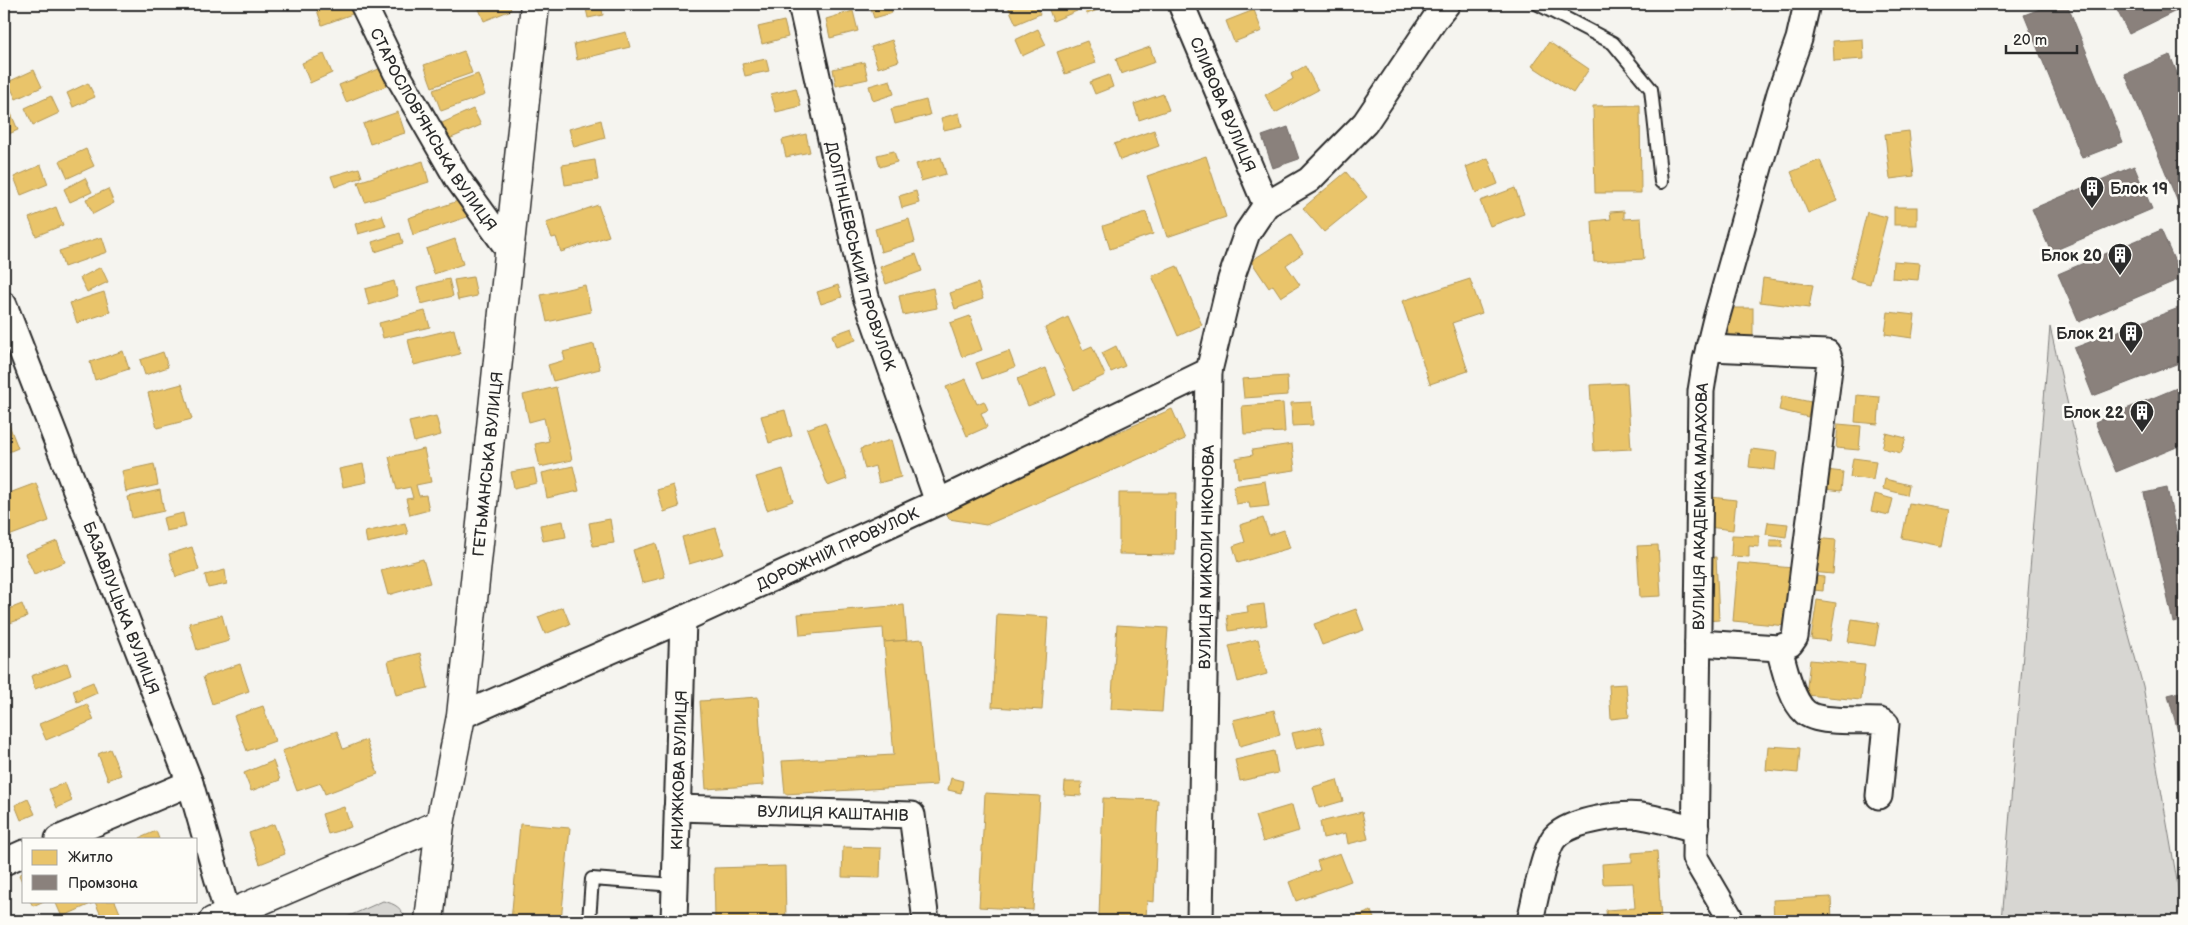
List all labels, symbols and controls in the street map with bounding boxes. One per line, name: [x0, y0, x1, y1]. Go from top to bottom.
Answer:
scale bar: [2006, 22, 2077, 54]
street label: СТАРОСЛОВ'ЯНСЬКА ВУЛИЦЯ: [365, 25, 500, 235]
text: 20 m: [2013, 31, 2047, 50]
street label: СЛИВОВА ВУЛИЦЯ: [1185, 35, 1259, 175]
street label: ДОЛГІНЦЕВСЬКИЙ ПРОВУЛОК: [821, 140, 899, 374]
building icon: Блок 19: [2079, 175, 2105, 209]
place label: Блок 19: [2110, 180, 2168, 199]
building icon: Блок 20: [2107, 242, 2133, 276]
place label: Блок 20: [2041, 247, 2102, 266]
building icon: Блок 21: [2118, 320, 2144, 354]
place label: Блок 21: [2056, 325, 2114, 344]
street label: ГЕТЬМАНСЬКА ВУЛИЦЯ: [470, 371, 508, 558]
street label: ВУЛИЦЯ АКАДЕМІКА МАЛАХОВА: [1690, 381, 1713, 630]
building icon: Блок 22: [2129, 399, 2155, 433]
place label: Блок 22: [2063, 404, 2124, 423]
street label: ВУЛИЦЯ МИКОЛИ НІКОНОВА: [1196, 444, 1219, 669]
street label: ДОРОЖНІЙ ПРОВУЛОК: [754, 504, 923, 595]
street label: БАЗАВЛУЦЬКА ВУЛИЦЯ: [78, 519, 163, 698]
street label: КНИЖКОВА ВУЛИЦЯ: [668, 690, 692, 850]
street label: ВУЛИЦЯ КАШТАНІВ: [757, 802, 909, 826]
legend: [22, 838, 198, 902]
text: Житло: [68, 848, 113, 867]
text: Промзона: [68, 874, 138, 893]

